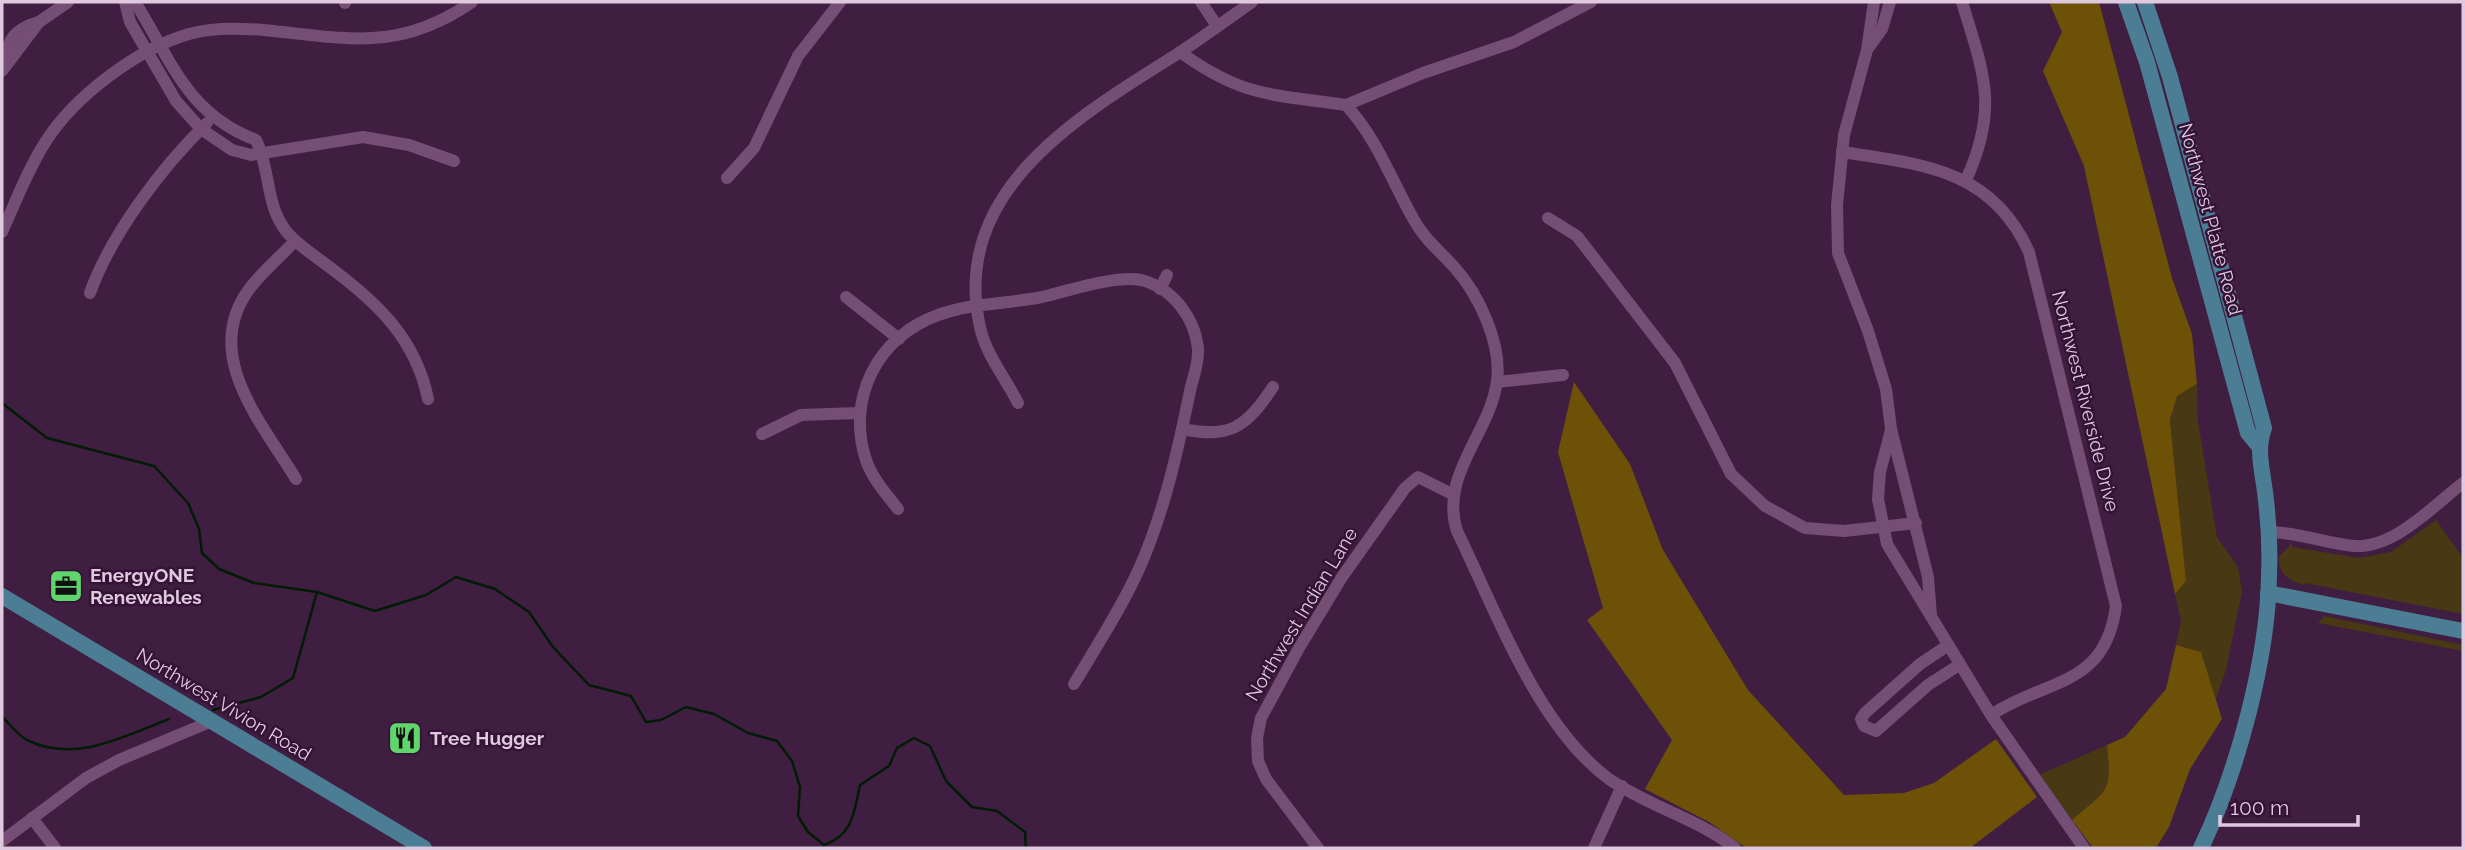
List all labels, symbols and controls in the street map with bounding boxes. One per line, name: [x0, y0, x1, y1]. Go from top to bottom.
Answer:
street label: Northwest Platte Road: [2175, 121, 2247, 317]
street label: Northwest Riverside Drive: [2048, 288, 2124, 514]
street label: Northwest Indian Lane: [1241, 523, 1361, 705]
place label: EnergyONE Renewables: [90, 564, 202, 608]
office icon: EnergyONE Renewables: [47, 567, 85, 605]
street label: Northwest Vivion Road: [133, 643, 315, 765]
restaurant icon: Tree Hugger: [386, 719, 424, 757]
place label: Tree Hugger: [430, 727, 545, 749]
scale bar: [2220, 784, 2358, 828]
text: 100 m: [2230, 795, 2289, 820]

